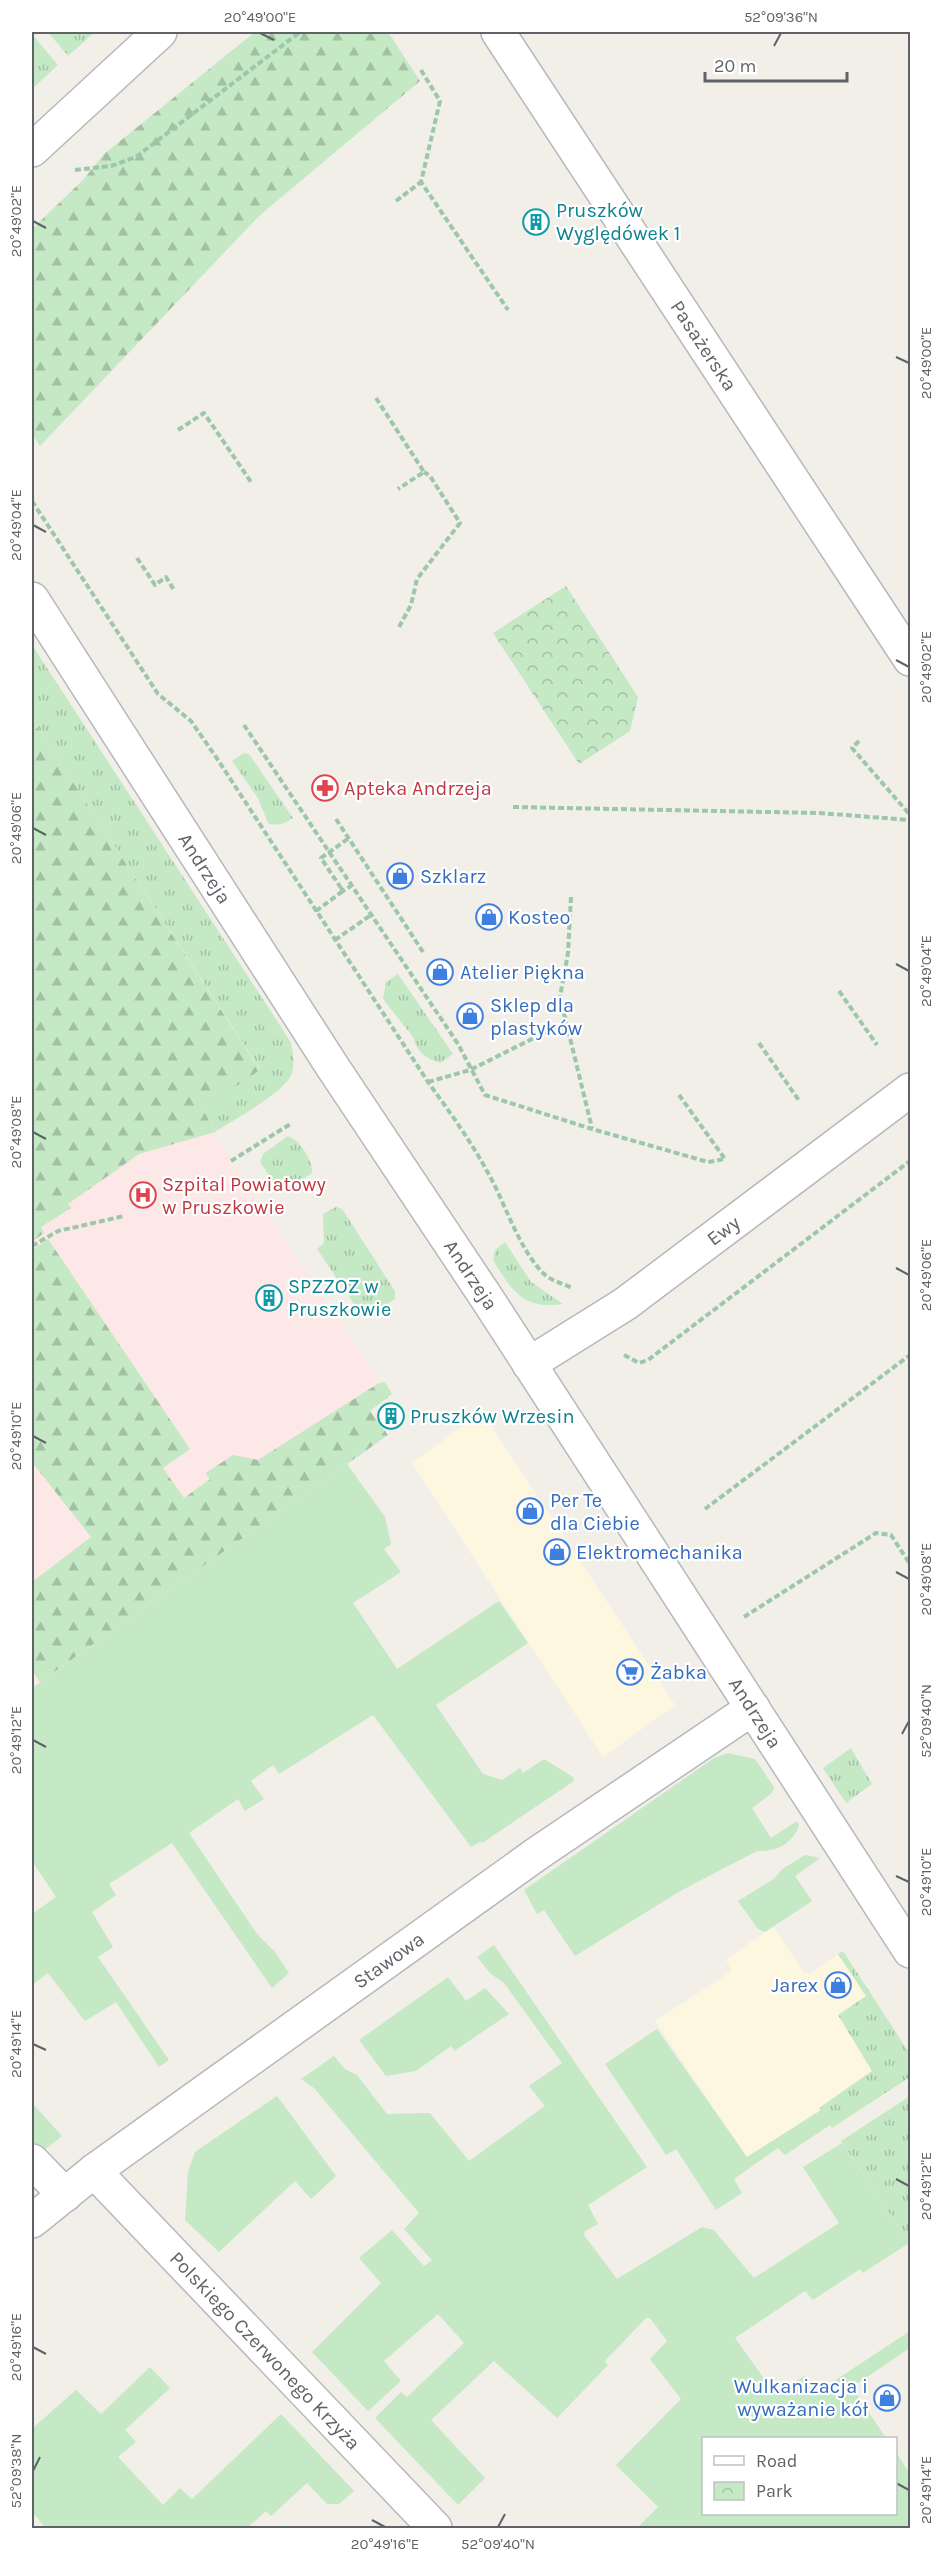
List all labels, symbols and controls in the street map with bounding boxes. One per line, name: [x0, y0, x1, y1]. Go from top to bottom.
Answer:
text: 20°49'00"E: [224, 8, 296, 26]
text: 52°09'36"N: [744, 8, 818, 26]
scale bar: [705, 45, 848, 83]
text: 20 m: [714, 55, 756, 77]
text: 20°49'02"E: [7, 185, 25, 257]
place label: Pruszków Wyględówek 1: [556, 199, 680, 245]
building icon: Pruszków Wyględówek 1: [521, 207, 551, 237]
street label: Pasażerska: [665, 296, 742, 395]
text: 20°49'00"E: [917, 327, 935, 399]
text: 20°49'04"E: [7, 489, 25, 561]
text: 20°49'02"E: [917, 631, 935, 703]
pharmacy icon: Apteka Andrzeja: [310, 773, 340, 803]
place label: Apteka Andrzeja: [344, 777, 492, 800]
text: 20°49'06"E: [7, 792, 25, 864]
street label: Andrzeja: [173, 829, 236, 908]
shop icon: Szklarz: [385, 861, 415, 891]
place label: Szklarz: [420, 865, 486, 888]
shop icon: Kosteo: [474, 902, 504, 932]
place label: Kosteo: [508, 906, 570, 929]
text: 20°49'04"E: [917, 935, 935, 1007]
shop icon: Atelier Piękna: [425, 957, 455, 987]
place label: Atelier Piękna: [460, 961, 585, 984]
place label: Sklep dla plastyków: [490, 994, 583, 1040]
shop icon: Sklep dla plastyków: [455, 1001, 485, 1031]
text: 20°49'08"E: [7, 1096, 25, 1168]
place label: Szpital Powiatowy w Pruszkowie: [162, 1173, 326, 1219]
hospital icon: Szpital Powiatowy w Pruszkowie: [128, 1180, 158, 1210]
street label: Ewy: [703, 1211, 744, 1250]
street label: Andrzeja: [439, 1236, 502, 1315]
text: 20°49'06"E: [917, 1239, 935, 1311]
place label: SPZZOZ w Pruszkowie: [288, 1275, 391, 1321]
building icon: SPZZOZ w Pruszkowie: [254, 1283, 284, 1313]
building icon: Pruszków Wrzesin: [376, 1401, 406, 1431]
text: 20°49'10"E: [7, 1402, 25, 1470]
place label: Pruszków Wrzesin: [410, 1405, 575, 1428]
place label: Per Te dla Ciebie: [550, 1489, 640, 1535]
shop icon: Per Te dla Ciebie: [515, 1496, 545, 1526]
shop icon: Elektromechanika: [542, 1537, 572, 1567]
place label: Elektromechanika: [576, 1541, 743, 1564]
text: 20°49'08"E: [917, 1543, 935, 1615]
supermarket icon: Żabka: [615, 1657, 645, 1687]
place label: Żabka: [650, 1661, 707, 1684]
street label: Andrzeja: [724, 1673, 786, 1753]
text: 52°09'40"N: [917, 1684, 935, 1758]
text: 20°49'12"E: [7, 1706, 25, 1774]
text: 20°49'10"E: [917, 1848, 935, 1916]
street label: Stawowa: [349, 1927, 429, 1994]
shop icon: Jarex: [823, 1970, 853, 2000]
place label: Jarex: [771, 1974, 818, 1997]
text: 20°49'14"E: [7, 2010, 25, 2078]
text: 20°49'12"E: [917, 2152, 935, 2220]
street label: Polskiego Czerwonego Krzyża: [165, 2247, 365, 2455]
text: 20°49'16"E: [7, 2313, 25, 2381]
place label: Wulkanizacja i wyważanie kół: [734, 2375, 868, 2421]
shop icon: Wulkanizacja i wyważanie kół: [872, 2383, 902, 2413]
text: 52°09'38"N: [7, 2434, 25, 2508]
legend: [702, 2437, 897, 2515]
text: Road: [756, 2450, 797, 2472]
text: 20°49'14"E: [917, 2456, 935, 2524]
text: Park: [756, 2480, 793, 2502]
text: 20°49'16"E: [351, 2535, 419, 2553]
text: 52°09'40"N: [461, 2535, 535, 2553]

